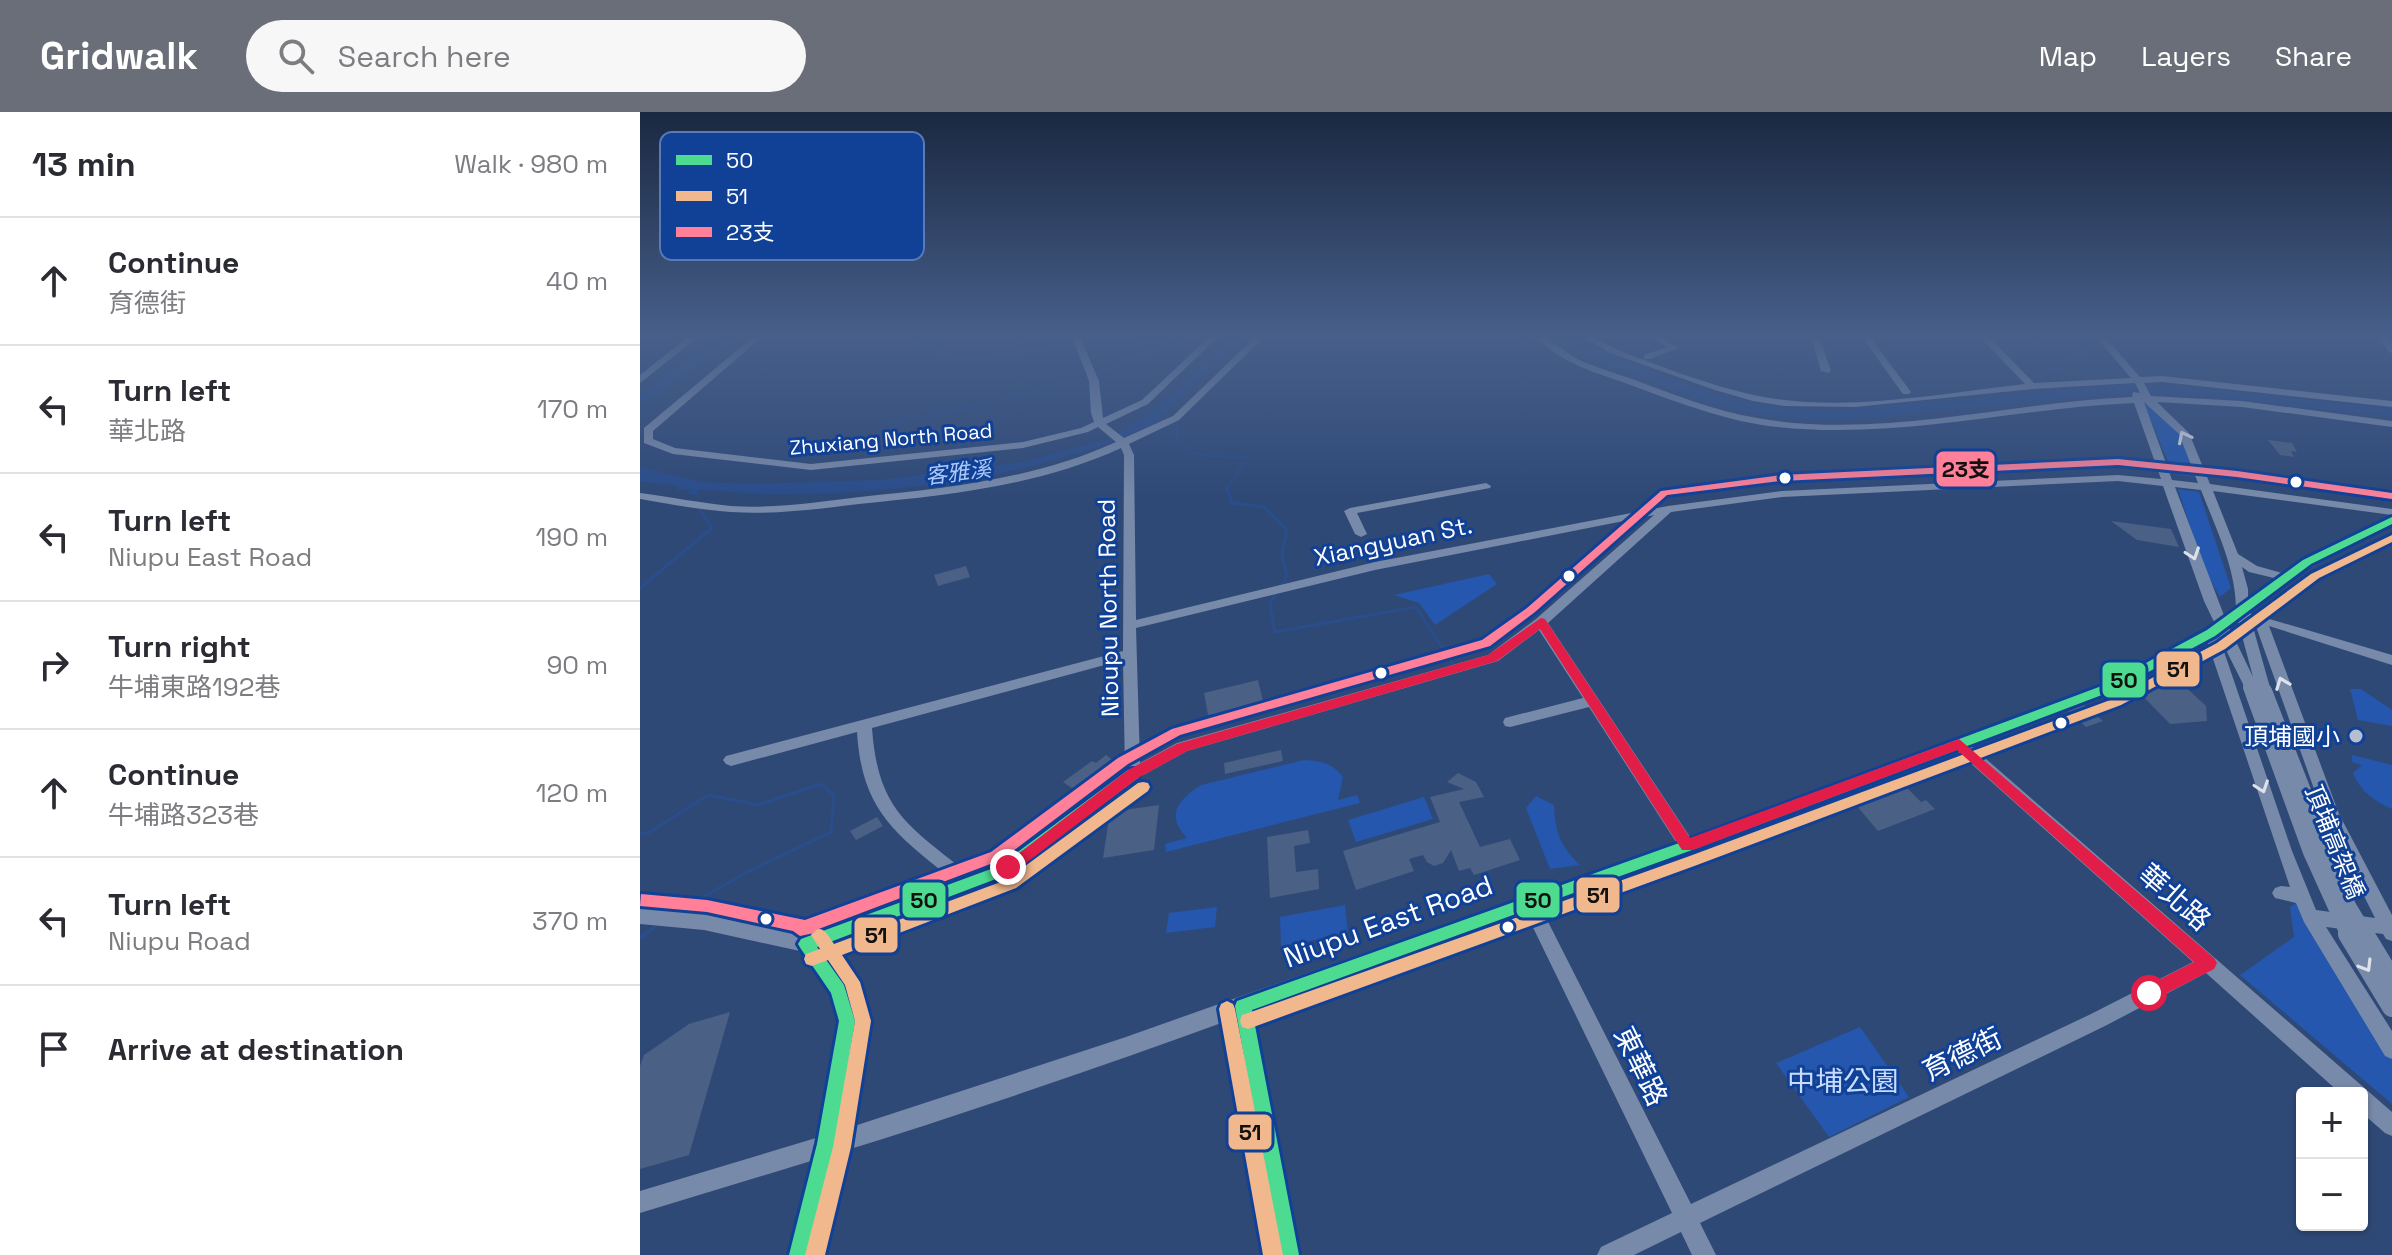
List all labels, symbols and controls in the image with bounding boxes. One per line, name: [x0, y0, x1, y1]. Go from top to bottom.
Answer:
search box: [246, 20, 806, 92]
text: Gridwalk: [40, 32, 198, 80]
icon: search: [274, 34, 318, 78]
text: Search here: [338, 37, 511, 76]
text: Map: [2039, 38, 2097, 74]
text: Layers: [2141, 38, 2231, 74]
text: Share: [2275, 38, 2352, 74]
legend: [660, 132, 924, 260]
text: 13 min: [32, 143, 136, 186]
text: 50: [726, 146, 753, 174]
text: Walk · 980 m: [454, 147, 608, 181]
text: 51: [726, 182, 748, 210]
text: 23支: [726, 218, 774, 246]
text: Continue: [108, 243, 239, 282]
icon: ahead: [32, 259, 76, 303]
text: 40 m: [546, 264, 608, 298]
text: 育德街: [108, 286, 186, 320]
text: Turn left: [108, 371, 231, 410]
icon: left: [32, 387, 76, 431]
text: 170 m: [537, 392, 608, 426]
text: 華北路: [108, 414, 186, 448]
street label: Zhuxiang North Road: [789, 417, 993, 461]
one-way arrow: [2179, 431, 2194, 445]
line badge: 23支: [1935, 450, 1996, 488]
water label: 客雅溪: [924, 454, 995, 490]
text: 23支: [1942, 455, 1990, 483]
unlabelled marker: [1777, 470, 1793, 486]
unlabelled marker: [2288, 474, 2304, 490]
street label: Nioupu North Road: [1091, 499, 1125, 717]
text: Turn left: [108, 501, 231, 540]
street label: Xiangyuan St.: [1311, 509, 1475, 573]
icon: left: [32, 515, 76, 559]
text: 190 m: [536, 520, 608, 554]
text: Niupu East Road: [108, 540, 312, 574]
one-way arrow: [2184, 546, 2200, 560]
unlabelled marker: [1561, 568, 1577, 584]
text: Turn right: [108, 627, 251, 666]
icon: right: [32, 643, 76, 687]
text: 90 m: [546, 648, 608, 682]
line badge: 51: [2155, 650, 2201, 688]
text: 51: [2167, 655, 2189, 683]
line badge: 50: [2101, 661, 2147, 699]
unlabelled marker: [1373, 665, 1389, 681]
text: 50: [2110, 666, 2138, 694]
text: 牛埔東路192巷: [108, 670, 280, 704]
one-way arrow: [2275, 676, 2292, 690]
unlabelled marker: [2053, 715, 2069, 731]
place label: 頂埔國小: [2244, 721, 2340, 752]
marker: 頂埔國小: [2347, 727, 2365, 745]
text: Continue: [108, 755, 239, 794]
icon: ahead: [32, 771, 76, 815]
text: 120 m: [536, 776, 608, 810]
one-way arrow: [2252, 779, 2268, 793]
street label: 頂埔高架橋: [2298, 781, 2372, 903]
text: 牛埔路323巷: [108, 798, 259, 832]
route end: [990, 849, 1026, 885]
street label: 華北路: [2131, 856, 2219, 938]
street label: Niupu East Road: [1278, 866, 1498, 976]
line badge: 51: [1575, 876, 1621, 914]
line badge: 50: [901, 881, 947, 919]
line badge: 50: [1515, 881, 1561, 919]
text: 51: [1587, 881, 1609, 909]
text: Turn left: [108, 885, 231, 924]
text: 50: [910, 886, 938, 914]
text: 50: [1524, 886, 1552, 914]
icon: left: [32, 899, 76, 943]
text: 370 m: [532, 904, 608, 938]
unlabelled marker: [758, 911, 774, 927]
line badge: 51: [853, 916, 899, 954]
unlabelled marker: [1500, 919, 1516, 935]
text: 51: [865, 921, 887, 949]
text: Niupu Road: [108, 924, 251, 958]
one-way arrow: [2356, 957, 2372, 972]
route start: [2131, 975, 2167, 1011]
street label: 育德街: [1916, 1019, 2008, 1089]
street label: 東華路: [1606, 1020, 1676, 1112]
icon: arrive: [32, 1027, 76, 1071]
text: Arrive at destination: [108, 1030, 404, 1069]
park label: 中埔公園: [1787, 1063, 1899, 1099]
map controls: [2296, 1087, 2368, 1231]
button: +: [2296, 1087, 2368, 1159]
line badge: 51: [1227, 1113, 1273, 1151]
text: 51: [1239, 1118, 1261, 1146]
button: −: [2296, 1159, 2368, 1231]

